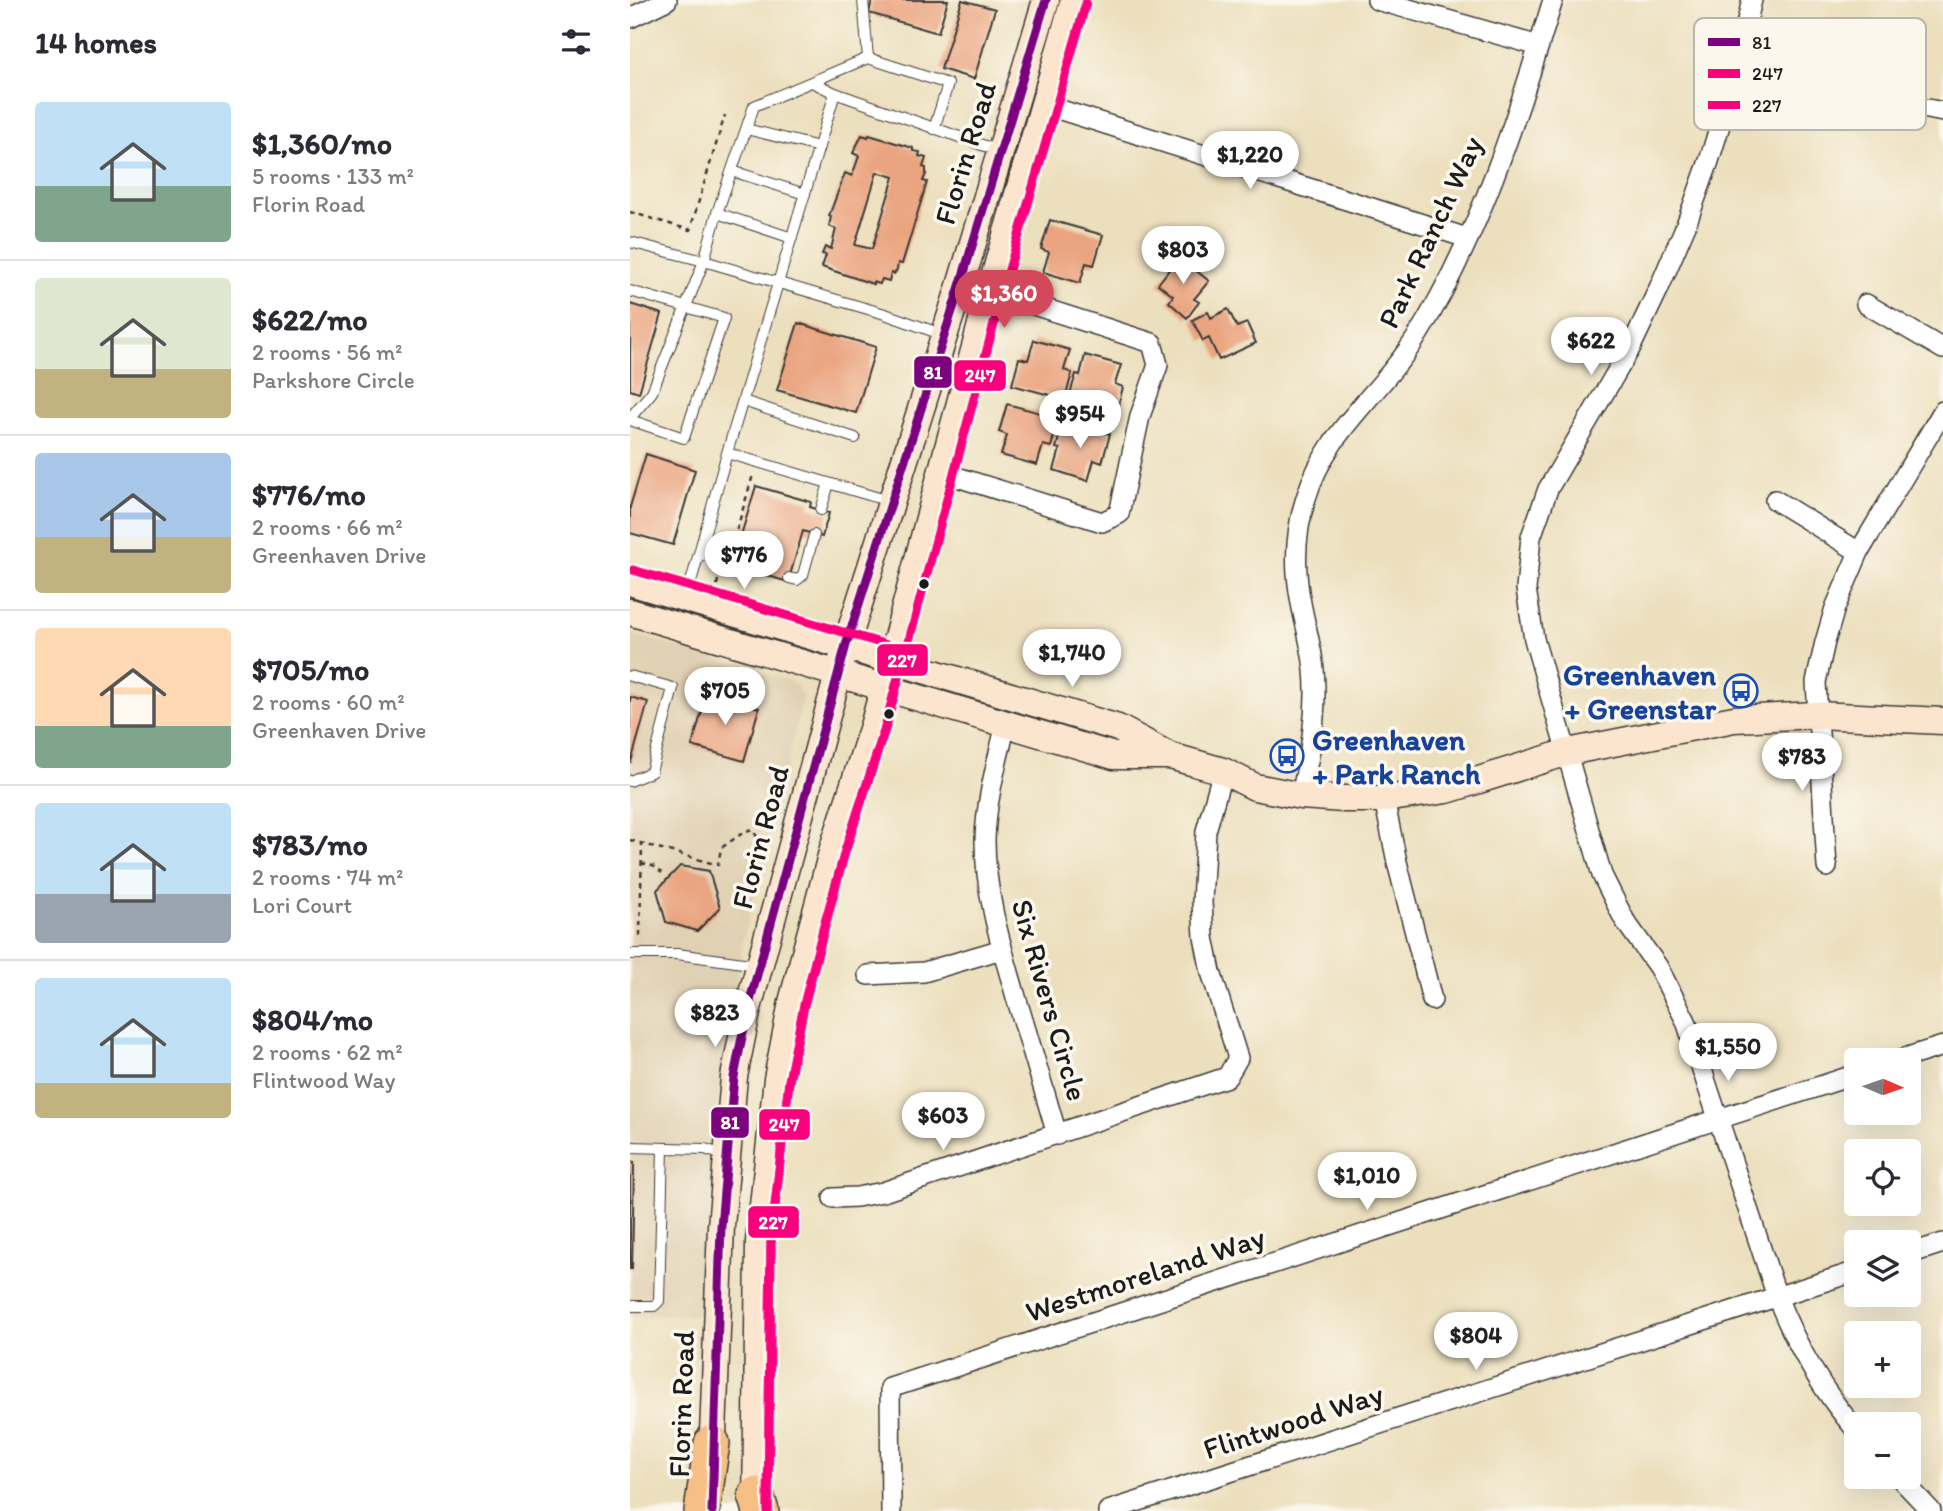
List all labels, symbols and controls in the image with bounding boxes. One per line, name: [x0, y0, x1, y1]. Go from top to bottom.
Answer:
legend: [1694, 18, 1926, 130]
icon: filters: [557, 23, 595, 61]
text: 14 homes: [35, 24, 157, 61]
text: 81: [1752, 31, 1771, 54]
text: 247: [1752, 62, 1783, 85]
street label: Florin Road: [926, 77, 1004, 229]
text: 227: [1752, 94, 1781, 117]
text: $1,360/mo: [252, 125, 392, 162]
icon: home: [91, 130, 175, 214]
street label: Park Ranch Way: [1369, 130, 1491, 334]
pin: $1,220: [1193, 132, 1307, 191]
text: $1,220: [1217, 140, 1283, 168]
text: 5 rooms · 133 m²: [252, 162, 414, 190]
text: Florin Road: [252, 190, 365, 218]
pin: $803: [1142, 226, 1224, 286]
text: $803: [1158, 235, 1208, 263]
pin: $1,360: [947, 270, 1061, 330]
text: $1,360: [971, 279, 1037, 307]
text: $622/mo: [252, 301, 368, 338]
icon: home: [91, 306, 175, 390]
pin: $622: [1550, 318, 1632, 377]
text: $622: [1567, 326, 1615, 354]
text: 2 rooms · 56 m²: [252, 338, 403, 366]
line badge: 81: [913, 355, 953, 389]
line badge: 247: [953, 359, 1007, 392]
text: 81: [923, 361, 943, 384]
text: 247: [965, 364, 996, 387]
text: Parkshore Circle: [252, 366, 415, 394]
pin: $954: [1039, 391, 1121, 450]
text: $954: [1055, 399, 1105, 427]
text: $776/mo: [252, 476, 366, 513]
icon: home: [91, 481, 175, 565]
text: 2 rooms · 66 m²: [252, 513, 403, 541]
pin: $776: [703, 532, 785, 591]
text: $776: [721, 540, 767, 568]
text: Greenhaven Drive: [252, 541, 426, 569]
unlabelled marker: [917, 577, 931, 591]
pin: $1,740: [1015, 630, 1129, 689]
text: $1,740: [1038, 638, 1106, 666]
line badge: 227: [876, 643, 929, 677]
text: 227: [887, 649, 917, 672]
text: $705/mo: [252, 651, 369, 688]
icon: home: [91, 656, 175, 740]
place label: Greenhaven + Greenstar: [1563, 656, 1717, 727]
pin: $705: [684, 668, 766, 727]
bus stop icon: Greenhaven + Greenstar: [1722, 672, 1760, 710]
text: $705: [700, 676, 750, 704]
text: 2 rooms · 60 m²: [252, 688, 405, 716]
unlabelled marker: [882, 707, 896, 721]
text: Greenhaven Drive: [252, 716, 426, 744]
place label: Greenhaven + Park Ranch: [1312, 721, 1481, 792]
pin: $783: [1761, 734, 1843, 793]
bus stop icon: Greenhaven + Park Ranch: [1268, 737, 1306, 775]
text: $783: [1778, 742, 1826, 770]
street label: Florin Road: [723, 761, 797, 913]
text: $783/mo: [252, 826, 368, 863]
icon: home: [91, 831, 175, 915]
text: 2 rooms · 74 m²: [252, 863, 404, 891]
text: Lori Court: [252, 891, 352, 919]
street label: Six Rivers Circle: [1004, 895, 1096, 1105]
pin: $823: [674, 990, 756, 1049]
text: $823: [691, 998, 739, 1026]
text: $804/mo: [252, 1001, 373, 1038]
icon: home: [91, 1006, 175, 1090]
pin: $1,550: [1671, 1024, 1785, 1083]
text: $1,550: [1695, 1032, 1761, 1060]
text: 2 rooms · 62 m²: [252, 1038, 403, 1066]
north arrow: [1844, 1048, 1922, 1125]
map controls: [1844, 1048, 1921, 1489]
text: Flintwood Way: [252, 1066, 395, 1094]
pin: $603: [902, 1092, 984, 1152]
text: $603: [918, 1101, 968, 1129]
line badge: 81: [710, 1106, 750, 1139]
line badge: 247: [758, 1108, 811, 1141]
text: 81: [720, 1111, 740, 1134]
text: 247: [769, 1113, 800, 1136]
button: locate: [1844, 1139, 1921, 1216]
pin: $1,010: [1310, 1152, 1424, 1212]
text: $1,010: [1334, 1161, 1400, 1189]
line badge: 227: [747, 1205, 800, 1239]
text: 227: [758, 1211, 788, 1234]
street label: Westmoreland Way: [1021, 1218, 1269, 1330]
button: layers: [1844, 1230, 1921, 1307]
pin: $804: [1435, 1312, 1517, 1372]
text: $804: [1450, 1321, 1502, 1349]
button: +: [1844, 1321, 1921, 1398]
street label: Florin Road: [660, 1329, 702, 1478]
street label: Flintwood Way: [1198, 1375, 1388, 1467]
button: −: [1844, 1412, 1921, 1489]

